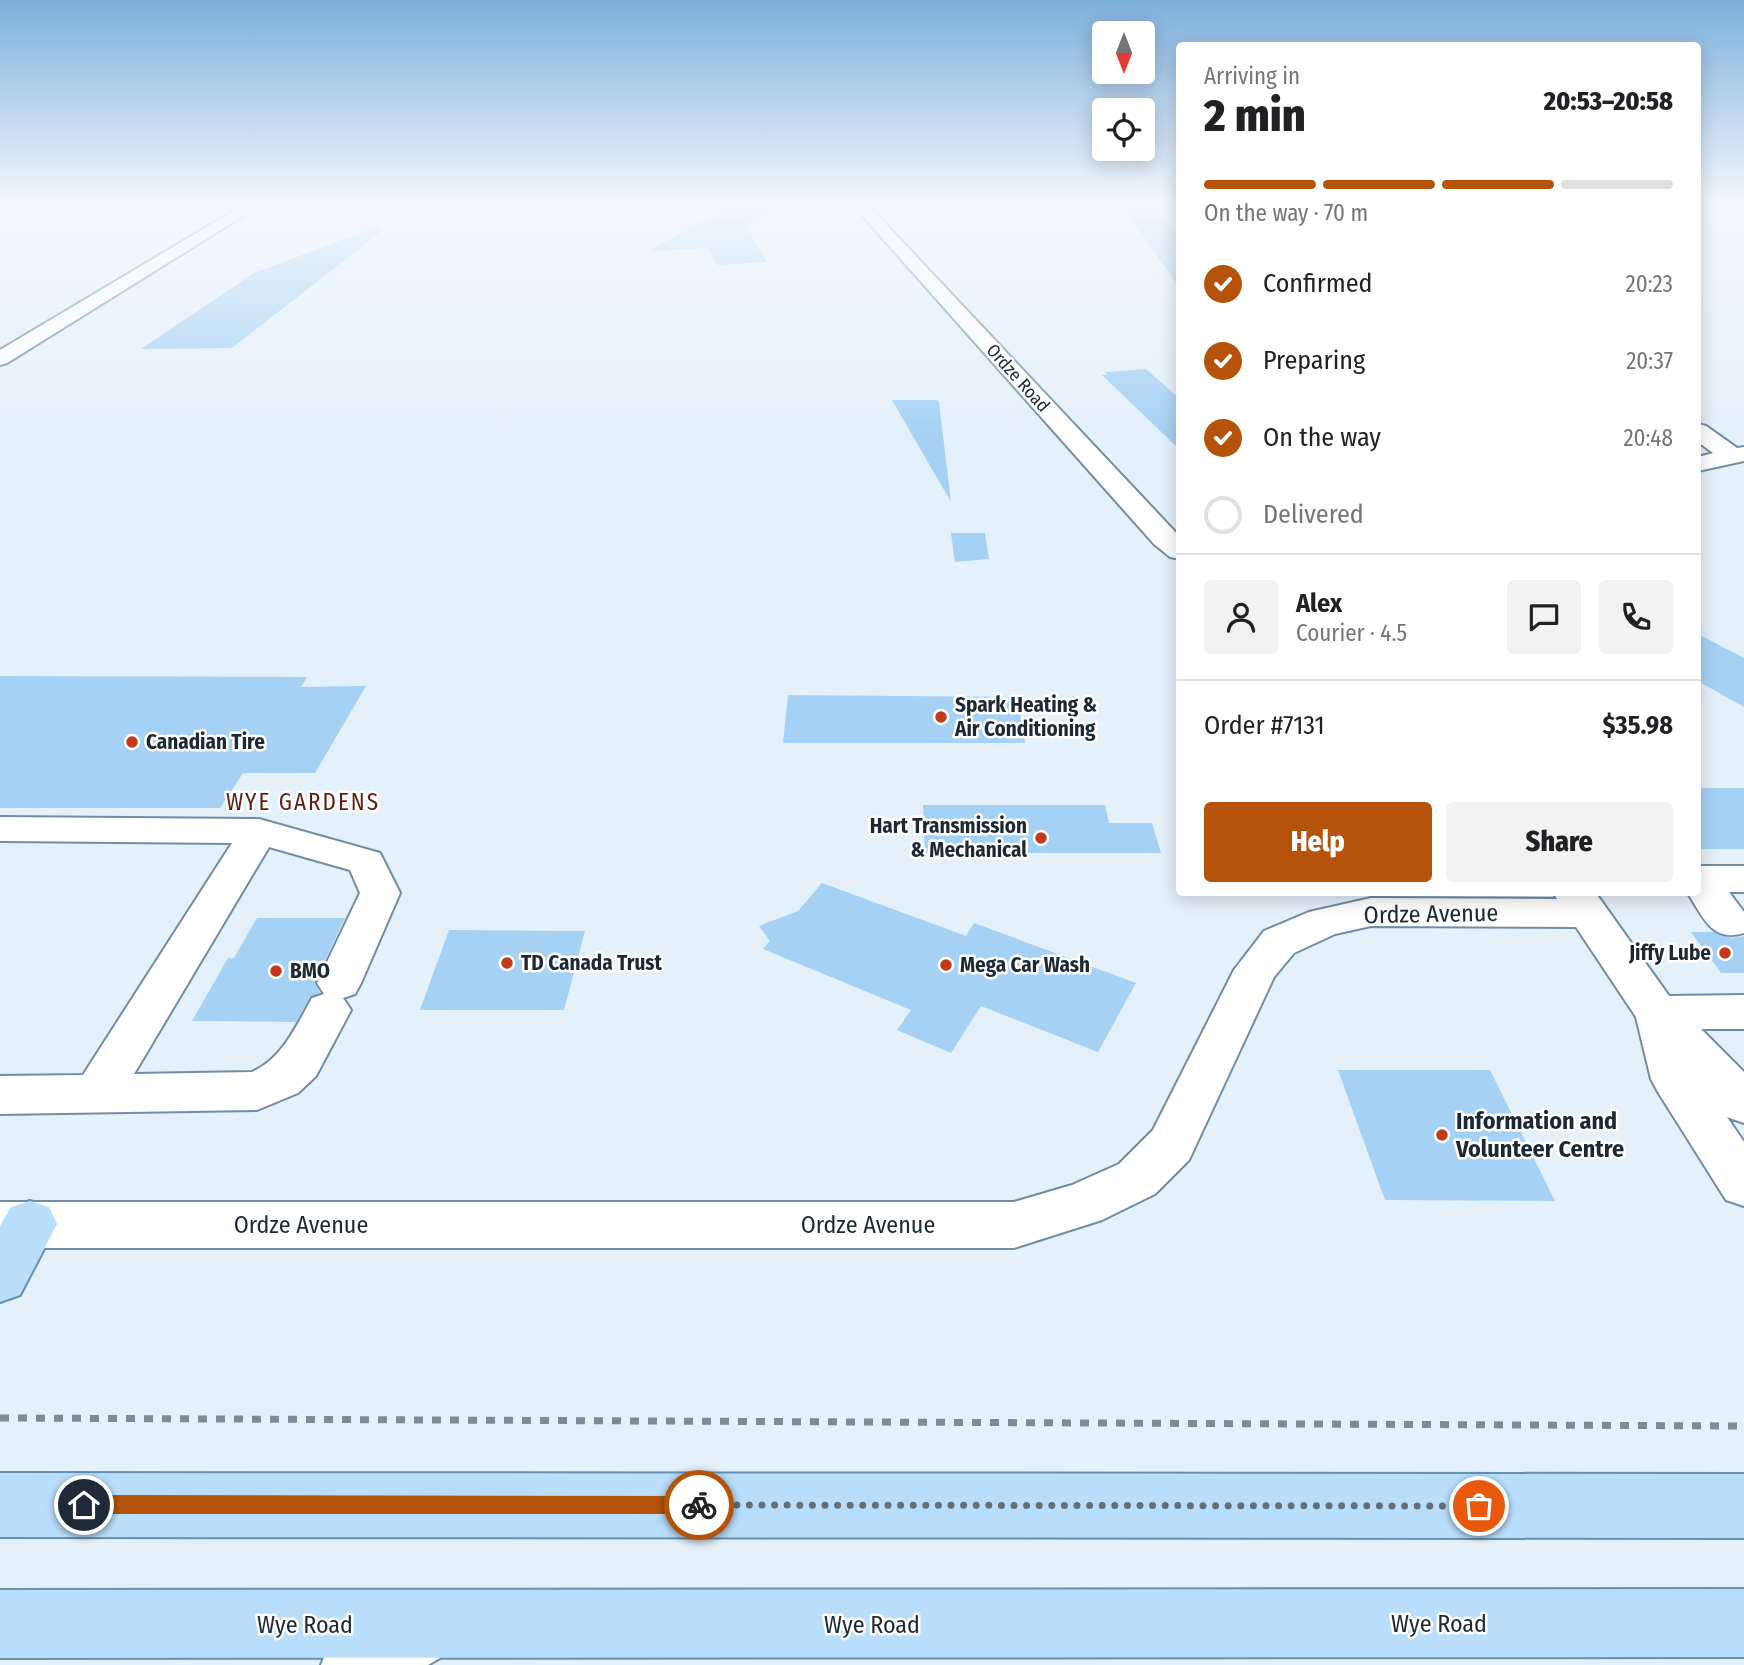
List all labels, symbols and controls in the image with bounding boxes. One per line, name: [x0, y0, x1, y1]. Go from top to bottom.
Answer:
north arrow: [1092, 21, 1155, 84]
map controls: [1092, 21, 1155, 161]
text: Arriving in: [1204, 62, 1300, 90]
text: 20:53–20:58: [1544, 86, 1673, 117]
text: 2 min: [1204, 88, 1306, 143]
button: locate: [1092, 98, 1155, 161]
text: On the way · 70 m: [1204, 199, 1368, 227]
icon: check: [1204, 265, 1242, 303]
text: Confirmed: [1263, 268, 1373, 299]
text: 20:23: [1626, 270, 1673, 298]
street label: Ordze Road: [982, 339, 1054, 417]
icon: check: [1204, 342, 1242, 380]
text: Preparing: [1263, 345, 1365, 376]
text: 20:37: [1626, 347, 1673, 375]
icon: check: [1204, 419, 1242, 457]
text: On the way: [1263, 422, 1381, 453]
text: 20:48: [1623, 424, 1673, 452]
text: Delivered: [1263, 499, 1364, 530]
button: person: [1204, 580, 1278, 654]
button: chat: [1507, 580, 1581, 654]
button: phone: [1599, 580, 1673, 654]
text: Alex: [1296, 588, 1342, 619]
text: Courier · 4.5: [1296, 619, 1407, 647]
place label: Spark Heating & Air Conditioning: [954, 692, 1098, 742]
marker: Spark Heating & Air Conditioning: [933, 709, 949, 725]
text: Order #7131: [1204, 710, 1325, 741]
text: $35.98: [1602, 710, 1673, 741]
place label: Canadian Tire: [146, 729, 265, 755]
marker: Canadian Tire: [124, 734, 140, 750]
district label: WYE GARDENS: [226, 788, 380, 816]
button: Help: [1204, 802, 1432, 882]
button: Share: [1446, 802, 1673, 882]
place label: Hart Transmission & Mechanical: [870, 813, 1027, 863]
marker: Hart Transmission & Mechanical: [1033, 830, 1049, 846]
street label: Ordze Avenue: [1363, 899, 1499, 929]
place label: Jiffy Lube: [1628, 940, 1711, 966]
marker: Jiffy Lube: [1717, 945, 1733, 961]
place label: TD Canada Trust: [521, 950, 663, 976]
place label: Mega Car Wash: [960, 952, 1090, 978]
marker: TD Canada Trust: [499, 955, 515, 971]
marker: Mega Car Wash: [938, 957, 954, 973]
place label: BMO: [290, 958, 330, 984]
marker: BMO: [268, 963, 284, 979]
place label: Information and Volunteer Centre: [1455, 1107, 1624, 1163]
marker: Information and Volunteer Centre: [1434, 1127, 1450, 1143]
street label: Ordze Avenue: [234, 1211, 368, 1239]
street label: Ordze Avenue: [801, 1211, 935, 1239]
courier: [664, 1470, 734, 1540]
pin: [54, 1475, 114, 1535]
pin: [1449, 1476, 1509, 1536]
icon: home: [65, 1486, 103, 1524]
icon: bike: [680, 1486, 718, 1524]
icon: bag: [1460, 1487, 1498, 1525]
street label: Wye Road: [1391, 1610, 1487, 1638]
street label: Wye Road: [257, 1611, 353, 1639]
street label: Wye Road: [824, 1611, 920, 1639]

